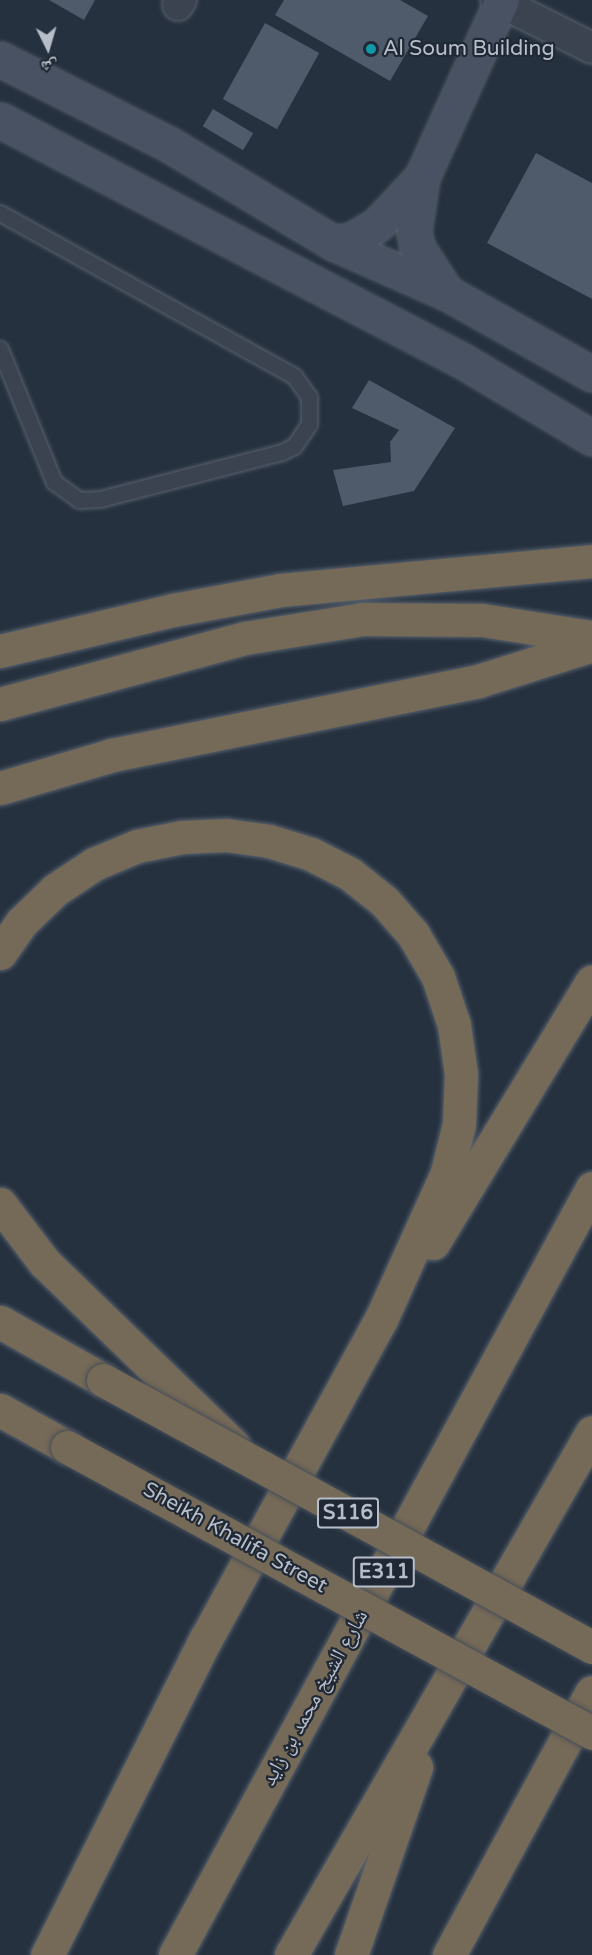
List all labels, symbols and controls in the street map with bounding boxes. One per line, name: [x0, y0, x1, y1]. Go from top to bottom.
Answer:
north arrow: [18, 18, 78, 78]
place label: Al Soum Building: [383, 36, 555, 62]
marker: Al Soum Building: [364, 42, 378, 56]
text: ش: [40, 55, 59, 77]
street label: Sheikh Khalifa Street: [139, 1477, 331, 1599]
road number: S116: [316, 1496, 380, 1530]
road number: E311: [352, 1555, 416, 1589]
street label: شارع الشيخ محمد بن زايد: [256, 1606, 374, 1790]

